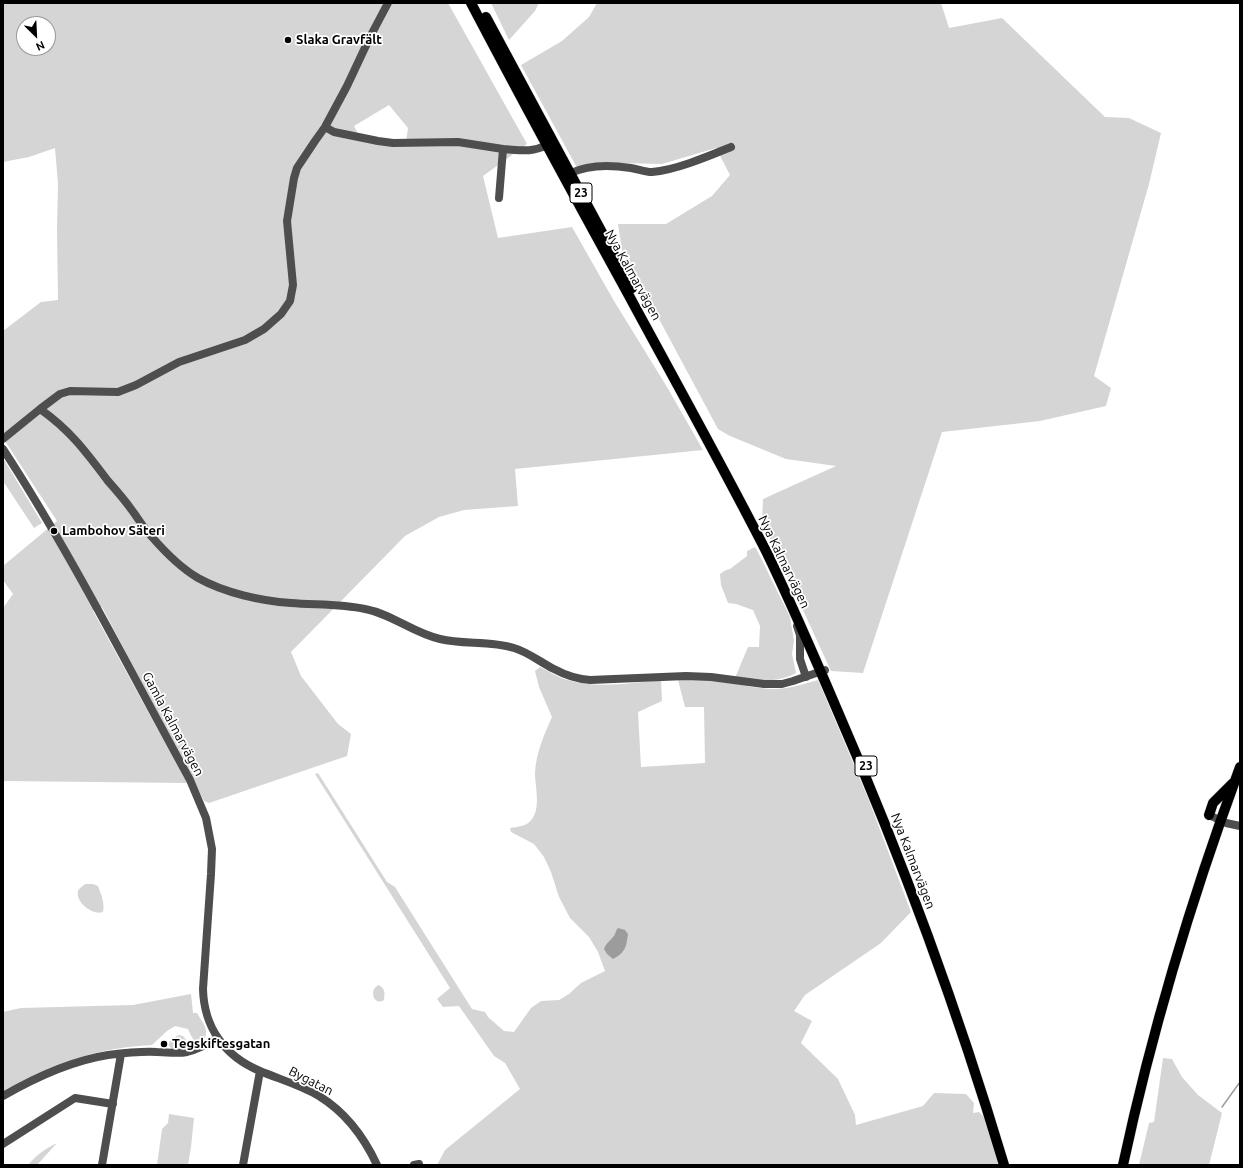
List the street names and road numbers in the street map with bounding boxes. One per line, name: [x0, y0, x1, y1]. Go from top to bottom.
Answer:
road number: 23: [570, 183, 592, 203]
street label: Nya Kalmarvägen: [602, 227, 664, 323]
street label: Nya Kalmarvägen: [755, 513, 813, 611]
street label: Gamla Kalmarvägen: [139, 669, 207, 779]
road number: 23: [855, 756, 877, 776]
street label: Nya Kalmarvägen: [888, 811, 938, 911]
street label: Bygatan: [286, 1063, 336, 1099]

